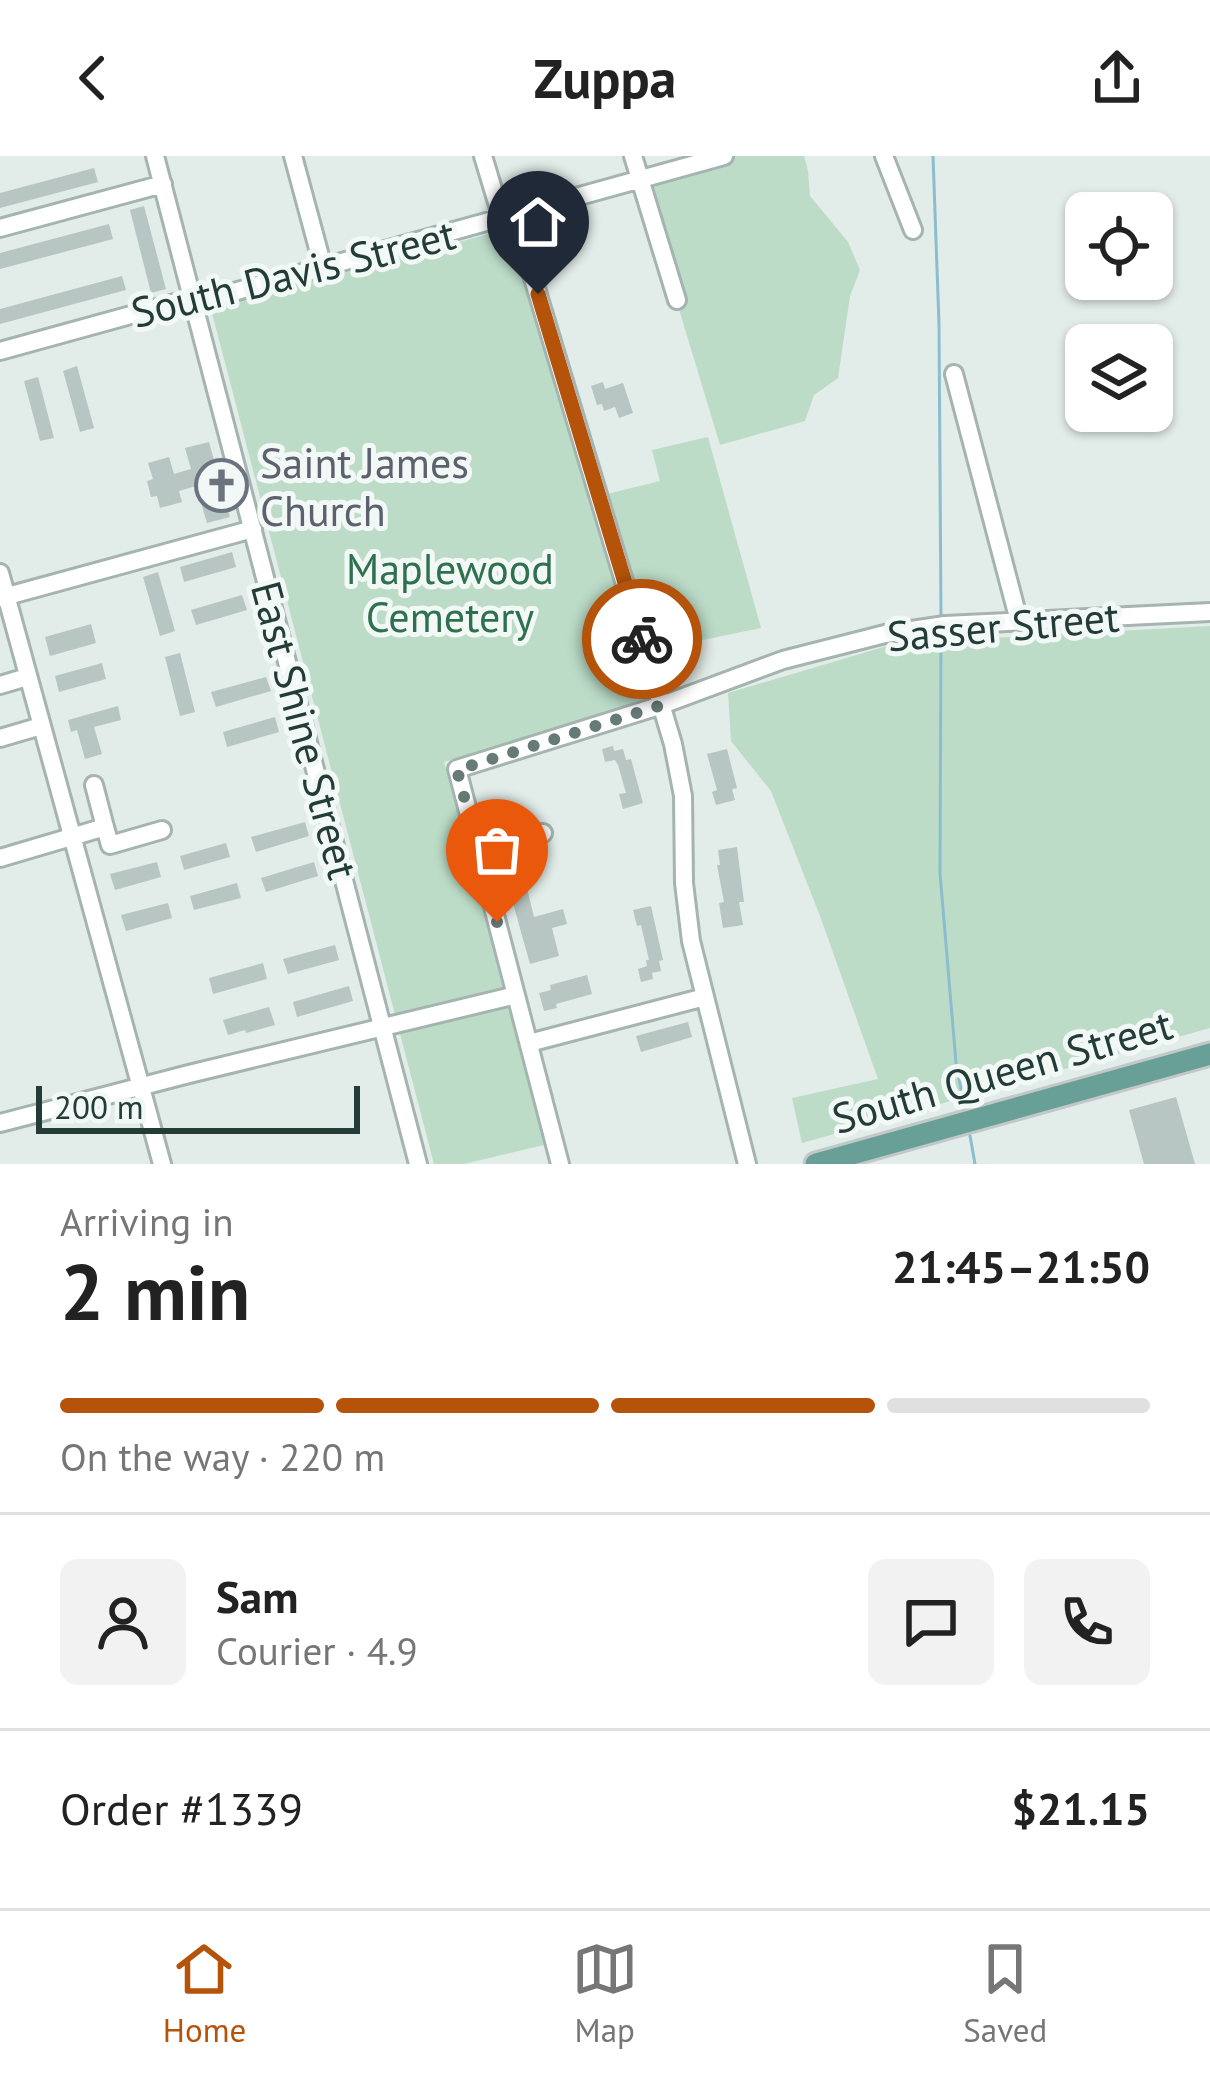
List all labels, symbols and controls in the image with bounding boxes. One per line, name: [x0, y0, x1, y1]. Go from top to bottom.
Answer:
text: Zuppa: [534, 43, 676, 113]
icon: back: [60, 45, 126, 111]
icon: share: [1084, 45, 1150, 111]
pin: [487, 171, 589, 294]
icon: home: [505, 189, 571, 255]
map controls: [1065, 192, 1173, 432]
button: locate: [1065, 192, 1173, 300]
street label: South Davis Street: [125, 206, 461, 340]
button: layers: [1065, 324, 1173, 432]
place label: Saint James Church: [260, 435, 469, 538]
church icon: Saint James Church: [193, 458, 249, 514]
park label: Maplewood Cemetery: [346, 541, 554, 644]
street label: East Shine Street: [239, 575, 371, 885]
courier: [582, 579, 702, 699]
street label: Sasser Street: [885, 588, 1121, 664]
icon: bike: [609, 606, 675, 672]
pin: [446, 799, 548, 922]
icon: bag: [464, 817, 530, 883]
street label: South Queen Street: [826, 996, 1178, 1146]
scale bar: [36, 1080, 360, 1133]
text: 200 m: [54, 1085, 144, 1128]
text: Arriving in: [60, 1196, 234, 1247]
text: 21:45–21:50: [892, 1237, 1150, 1295]
text: 2 min: [60, 1241, 250, 1342]
text: On the way · 220 m: [60, 1431, 385, 1482]
button: person: [60, 1559, 186, 1685]
button: chat: [868, 1559, 994, 1685]
button: phone: [1024, 1559, 1150, 1685]
text: Sam: [216, 1567, 298, 1625]
text: Courier · 4.9: [216, 1625, 418, 1676]
text: Order #1339: [60, 1779, 303, 1837]
text: $21.15: [1011, 1779, 1150, 1837]
tab: Home: [163, 1936, 246, 2051]
tab: Map: [572, 1936, 638, 2051]
tab: Saved: [963, 1936, 1047, 2051]

